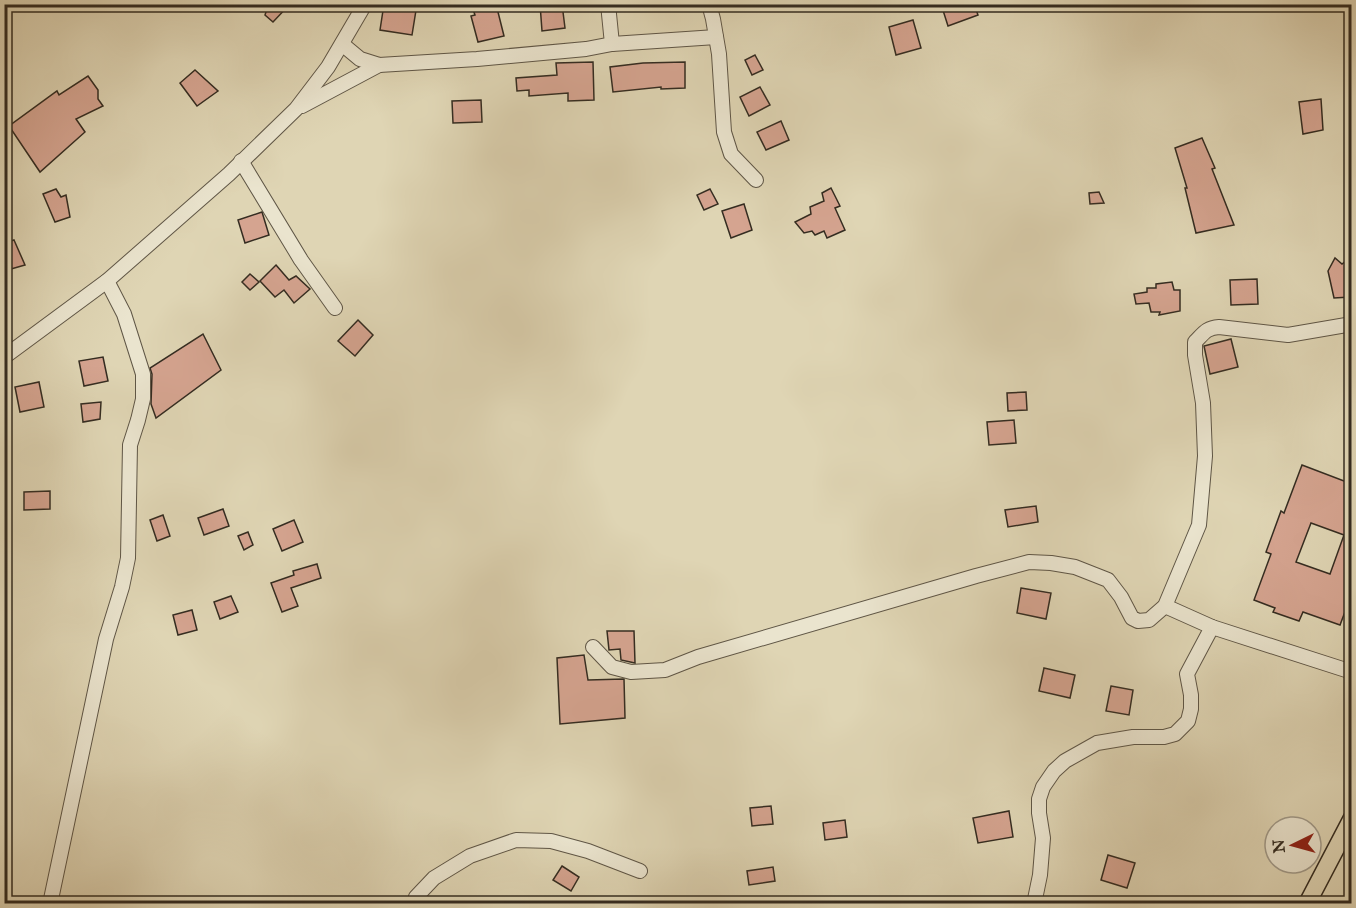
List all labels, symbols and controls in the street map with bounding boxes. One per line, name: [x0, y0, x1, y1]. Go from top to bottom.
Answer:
north arrow: [1263, 815, 1323, 875]
text: N: [1268, 838, 1289, 854]

